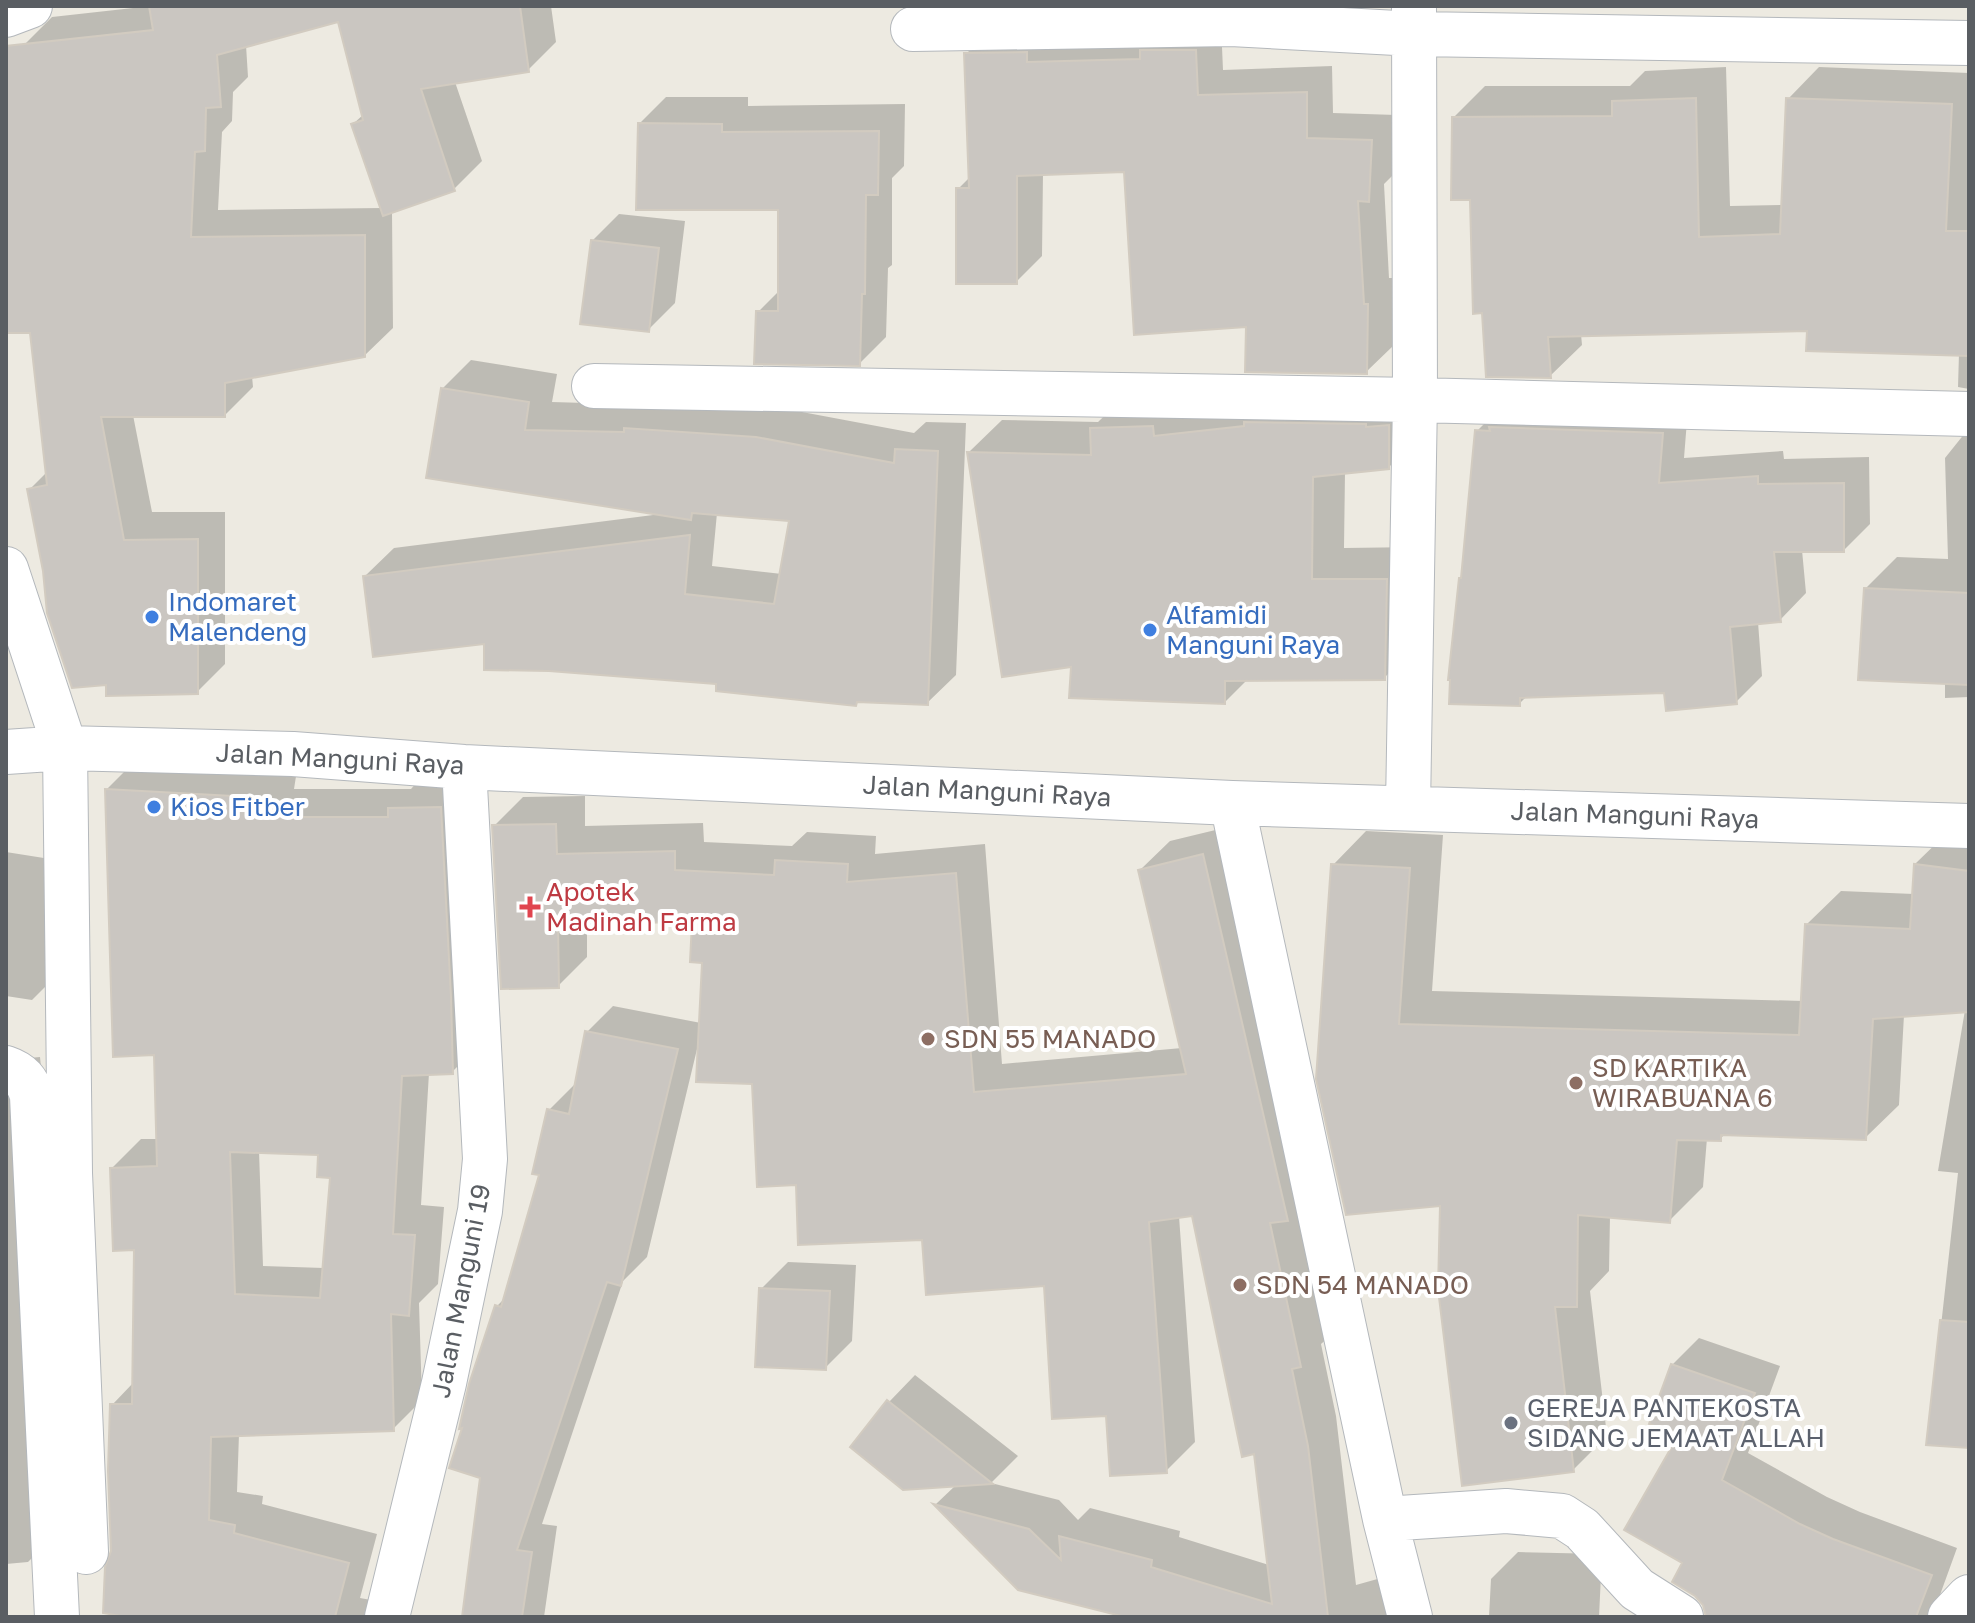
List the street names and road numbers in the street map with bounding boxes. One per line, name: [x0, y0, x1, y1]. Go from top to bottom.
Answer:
street label: Jalan Manguni Raya: [215, 737, 465, 780]
street label: Jalan Manguni Raya: [862, 769, 1112, 812]
street label: Jalan Manguni Raya: [1510, 795, 1760, 834]
street label: Jalan Manguni 19: [425, 1181, 496, 1400]

